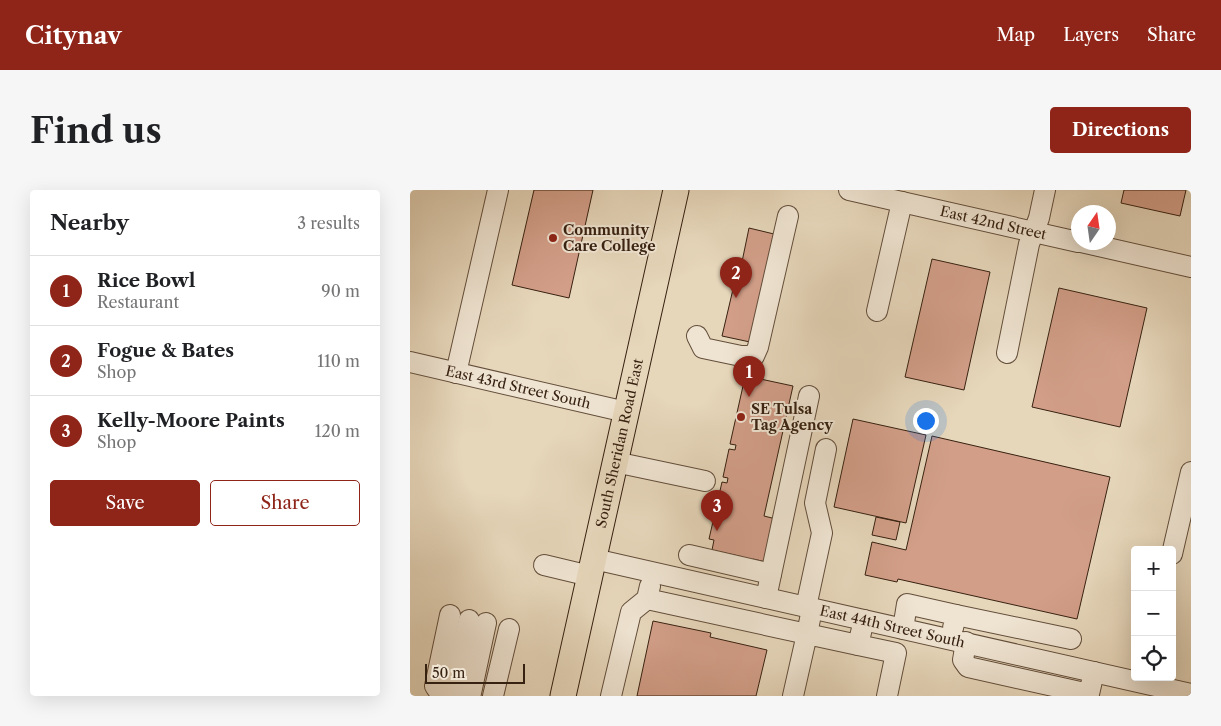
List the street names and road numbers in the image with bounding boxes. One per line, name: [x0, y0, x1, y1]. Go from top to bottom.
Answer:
street label: East 42nd Street: [938, 202, 1048, 244]
street label: South Sheridan Road East: [592, 357, 647, 530]
street label: East 43rd Street South: [444, 362, 593, 413]
street label: East 44th Street South: [818, 601, 967, 652]

